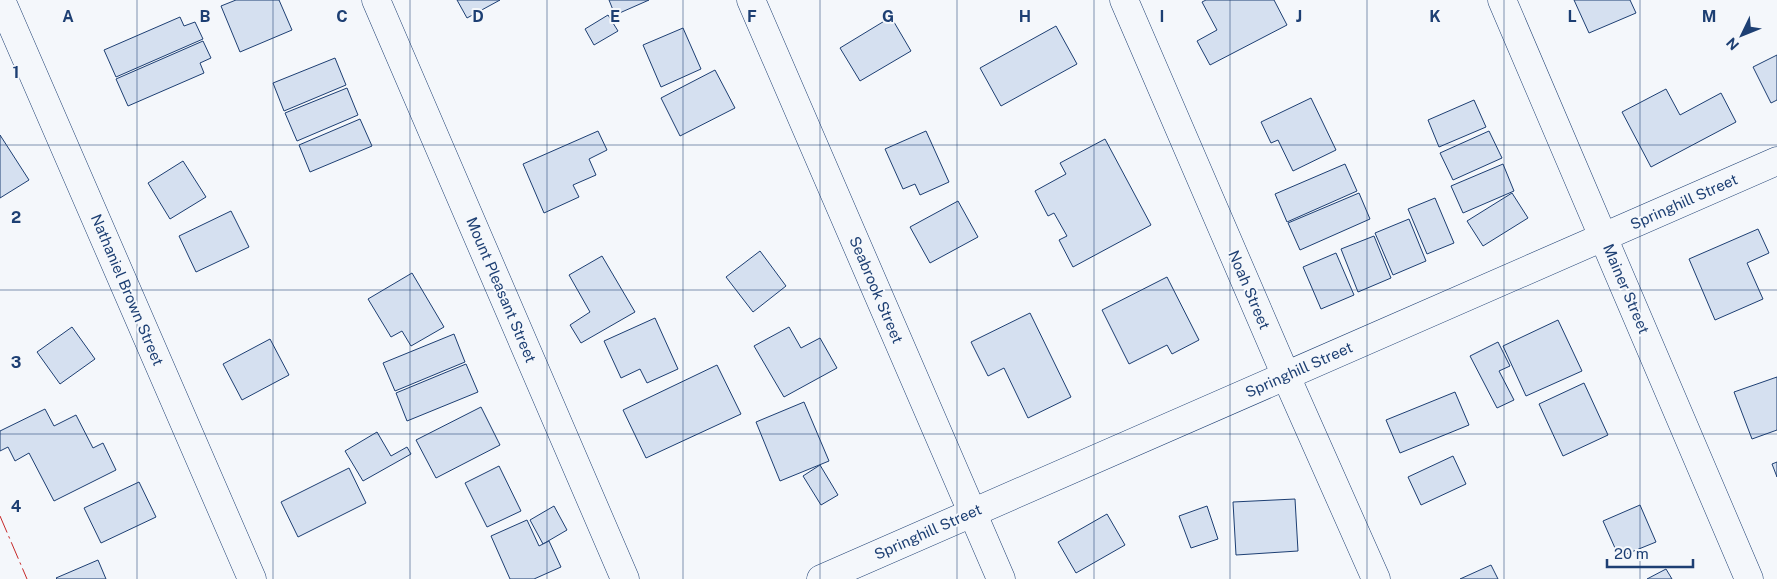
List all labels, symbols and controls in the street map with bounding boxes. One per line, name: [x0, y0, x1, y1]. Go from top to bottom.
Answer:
text: A: [62, 7, 74, 26]
text: B: [200, 7, 211, 26]
text: C: [336, 7, 348, 26]
text: D: [472, 7, 484, 26]
text: E: [610, 7, 620, 26]
text: F: [747, 7, 757, 26]
text: G: [882, 7, 894, 26]
text: H: [1019, 7, 1031, 26]
text: I: [1160, 7, 1164, 26]
text: J: [1296, 7, 1302, 26]
text: K: [1429, 7, 1441, 26]
text: L: [1567, 7, 1577, 26]
text: M: [1702, 7, 1716, 26]
north arrow: [1717, 10, 1767, 60]
text: N: [1723, 34, 1742, 53]
text: 1: [13, 63, 19, 82]
street label: Springhill Street: [1628, 170, 1740, 233]
text: 2: [11, 208, 21, 227]
street label: Nathaniel Brown Street: [88, 211, 167, 368]
street label: Mount Pleasant Street: [463, 215, 540, 365]
street label: Seabrook Street: [846, 234, 907, 346]
street label: Mainer Street: [1600, 241, 1653, 336]
street label: Noah Street: [1225, 248, 1274, 332]
street label: Springhill Street: [1243, 338, 1355, 401]
text: 3: [11, 353, 21, 372]
text: 4: [11, 497, 22, 516]
street label: Springhill Street: [872, 500, 984, 563]
scale bar: [1607, 536, 1693, 568]
text: 20 m: [1614, 545, 1649, 562]

